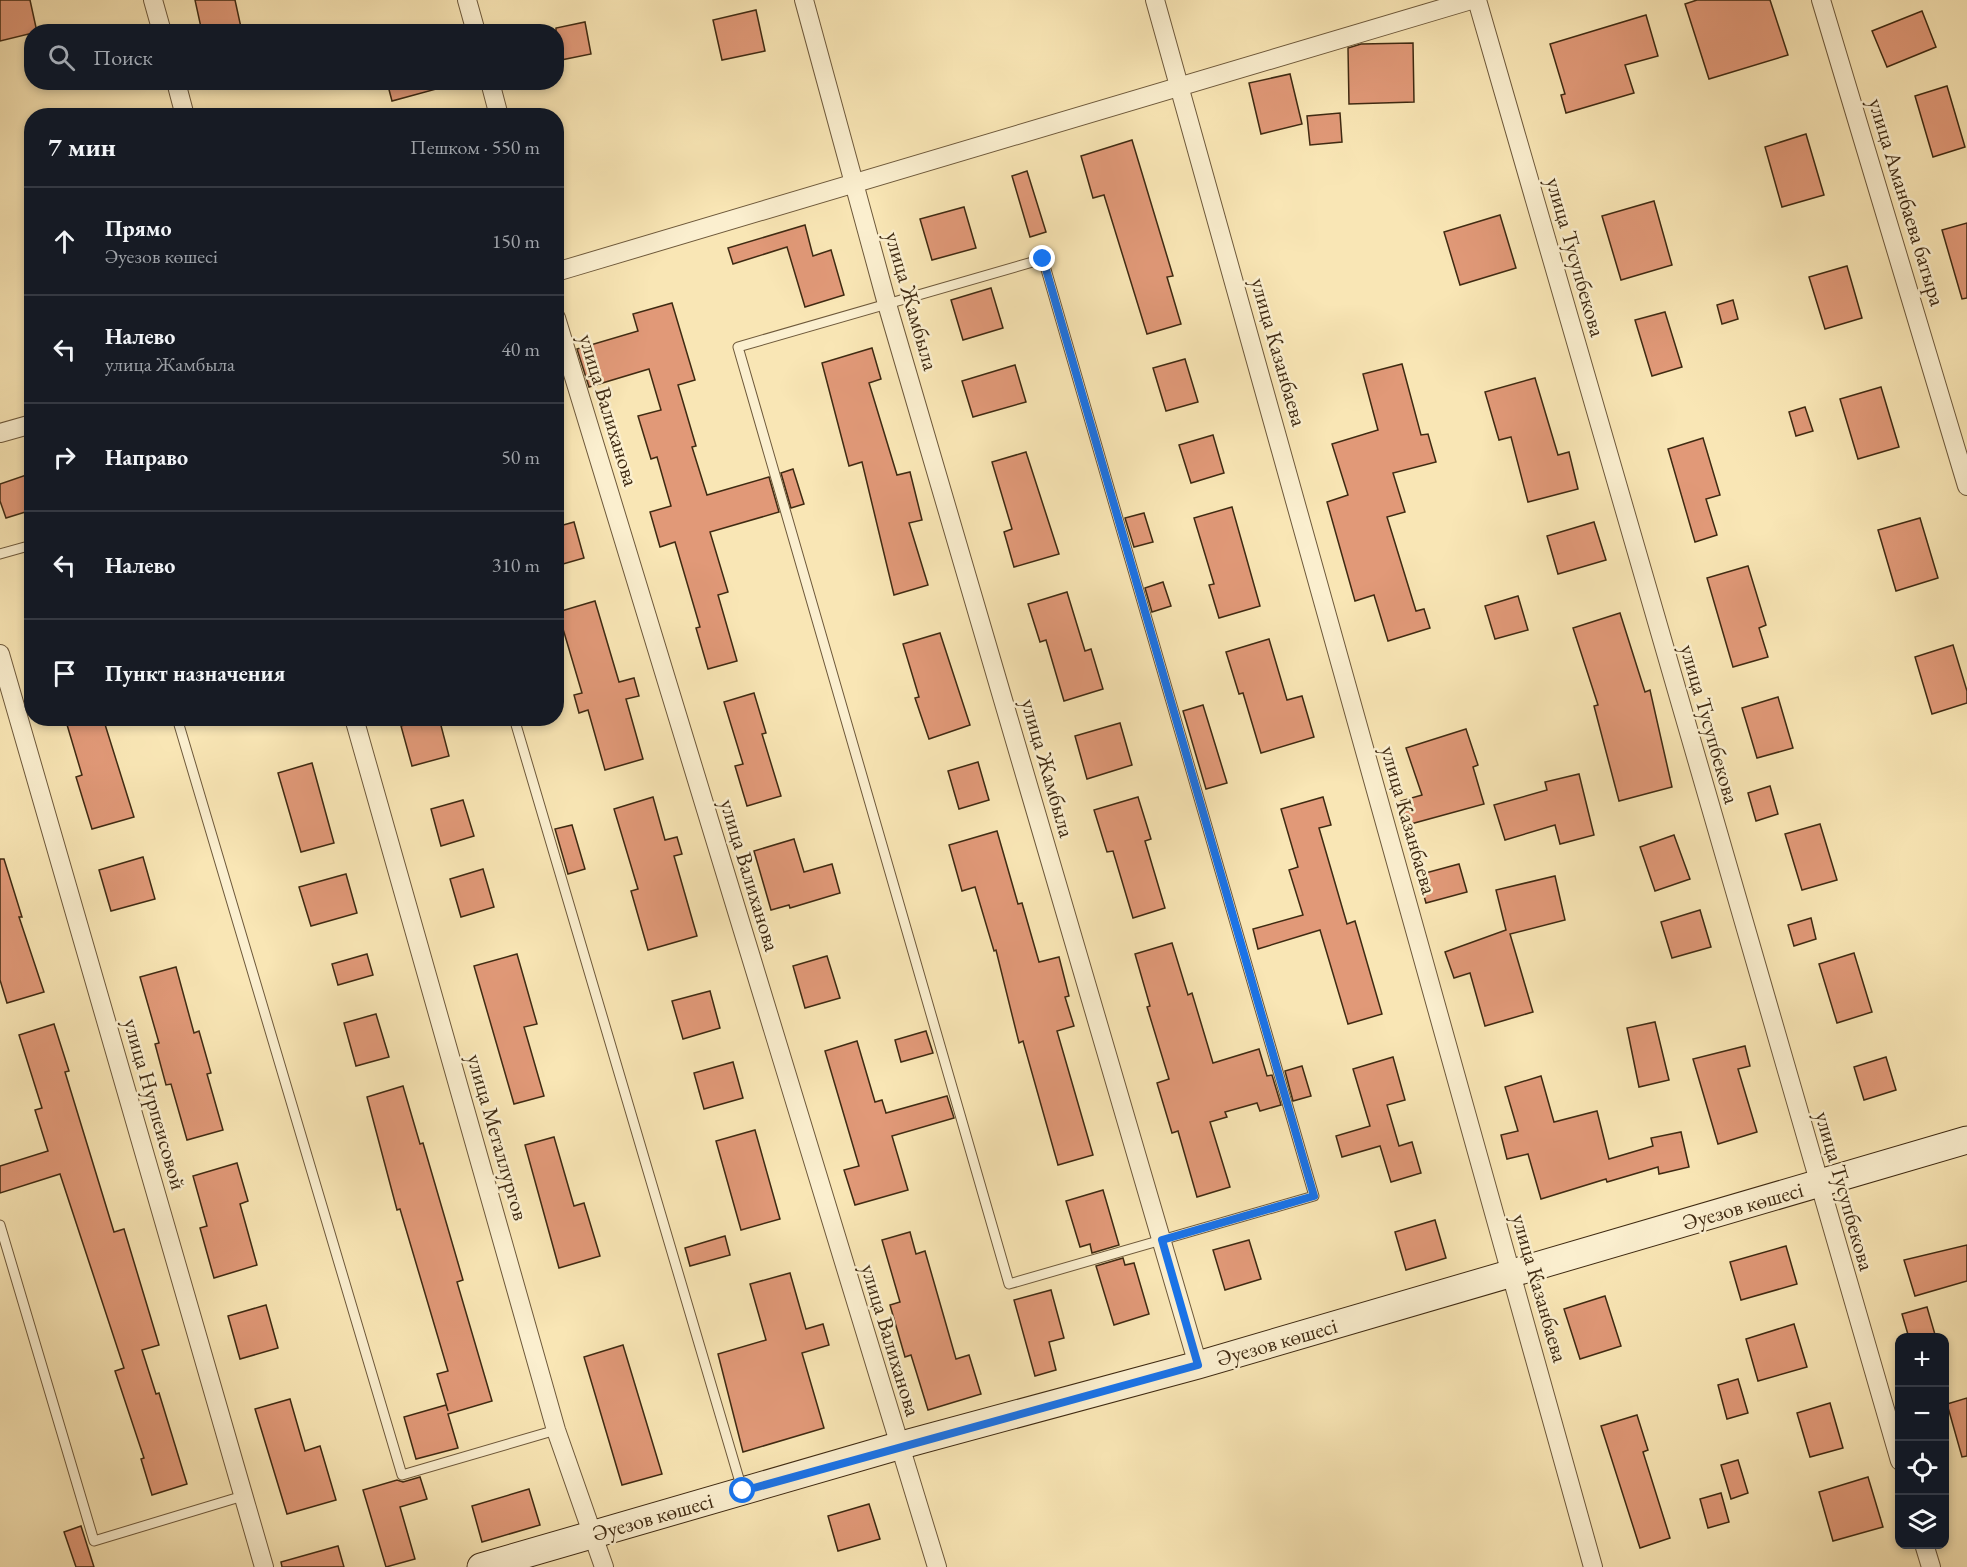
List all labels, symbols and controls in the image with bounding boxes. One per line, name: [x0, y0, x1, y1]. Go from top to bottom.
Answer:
search box: [24, 24, 564, 90]
icon: search: [45, 41, 78, 74]
text: Поиск: [93, 43, 153, 72]
street label: улица Аманбаева батыра: [1862, 95, 1952, 310]
text: 7 мин: [48, 130, 116, 164]
text: Пешком · 550 m: [410, 134, 540, 160]
street label: улица Тусупбекова: [1539, 174, 1613, 340]
text: Прямо: [105, 214, 172, 243]
icon: ahead: [48, 225, 81, 258]
text: 150 m: [492, 228, 540, 254]
street label: улица Жамбыла: [878, 228, 946, 374]
text: Әуезов көшесі: [105, 243, 218, 269]
route end: [1029, 245, 1055, 271]
street label: улица Казанбаева: [1244, 274, 1314, 430]
text: Налево: [105, 322, 175, 351]
street label: улица Валиханова: [572, 330, 646, 490]
icon: left: [48, 333, 81, 366]
text: 40 m: [501, 336, 540, 362]
text: улица Жамбыла: [105, 351, 235, 377]
icon: right: [48, 441, 81, 474]
text: Направо: [105, 443, 188, 472]
text: 50 m: [501, 444, 540, 470]
icon: left: [48, 549, 81, 582]
text: Налево: [105, 551, 175, 580]
text: 310 m: [492, 552, 540, 578]
street label: улица Тусупбекова: [1673, 641, 1747, 807]
icon: arrive: [48, 657, 81, 690]
text: Пункт назначения: [105, 659, 285, 688]
street label: улица Жамбыла: [1014, 695, 1082, 841]
street label: улица Казанбаева: [1374, 742, 1444, 898]
street label: улица Валиханова: [713, 795, 787, 955]
street label: улица Нурпеисовой: [117, 1015, 193, 1194]
street label: улица Металлургов: [460, 1050, 536, 1224]
street label: улица Тусупбекова: [1808, 1108, 1882, 1274]
street label: Әуезов көшесі: [1679, 1175, 1807, 1237]
street label: улица Казанбаева: [1505, 1210, 1575, 1366]
street label: улица Валиханова: [854, 1260, 928, 1420]
street label: Әуезов көшесі: [1213, 1311, 1341, 1373]
map controls: [1895, 1333, 1949, 1549]
button: +: [1895, 1333, 1949, 1387]
button: −: [1895, 1387, 1949, 1441]
button: locate: [1895, 1441, 1949, 1495]
route start: [729, 1477, 755, 1503]
street label: Әуезов көшесі: [589, 1486, 717, 1548]
button: layers: [1895, 1495, 1949, 1549]

